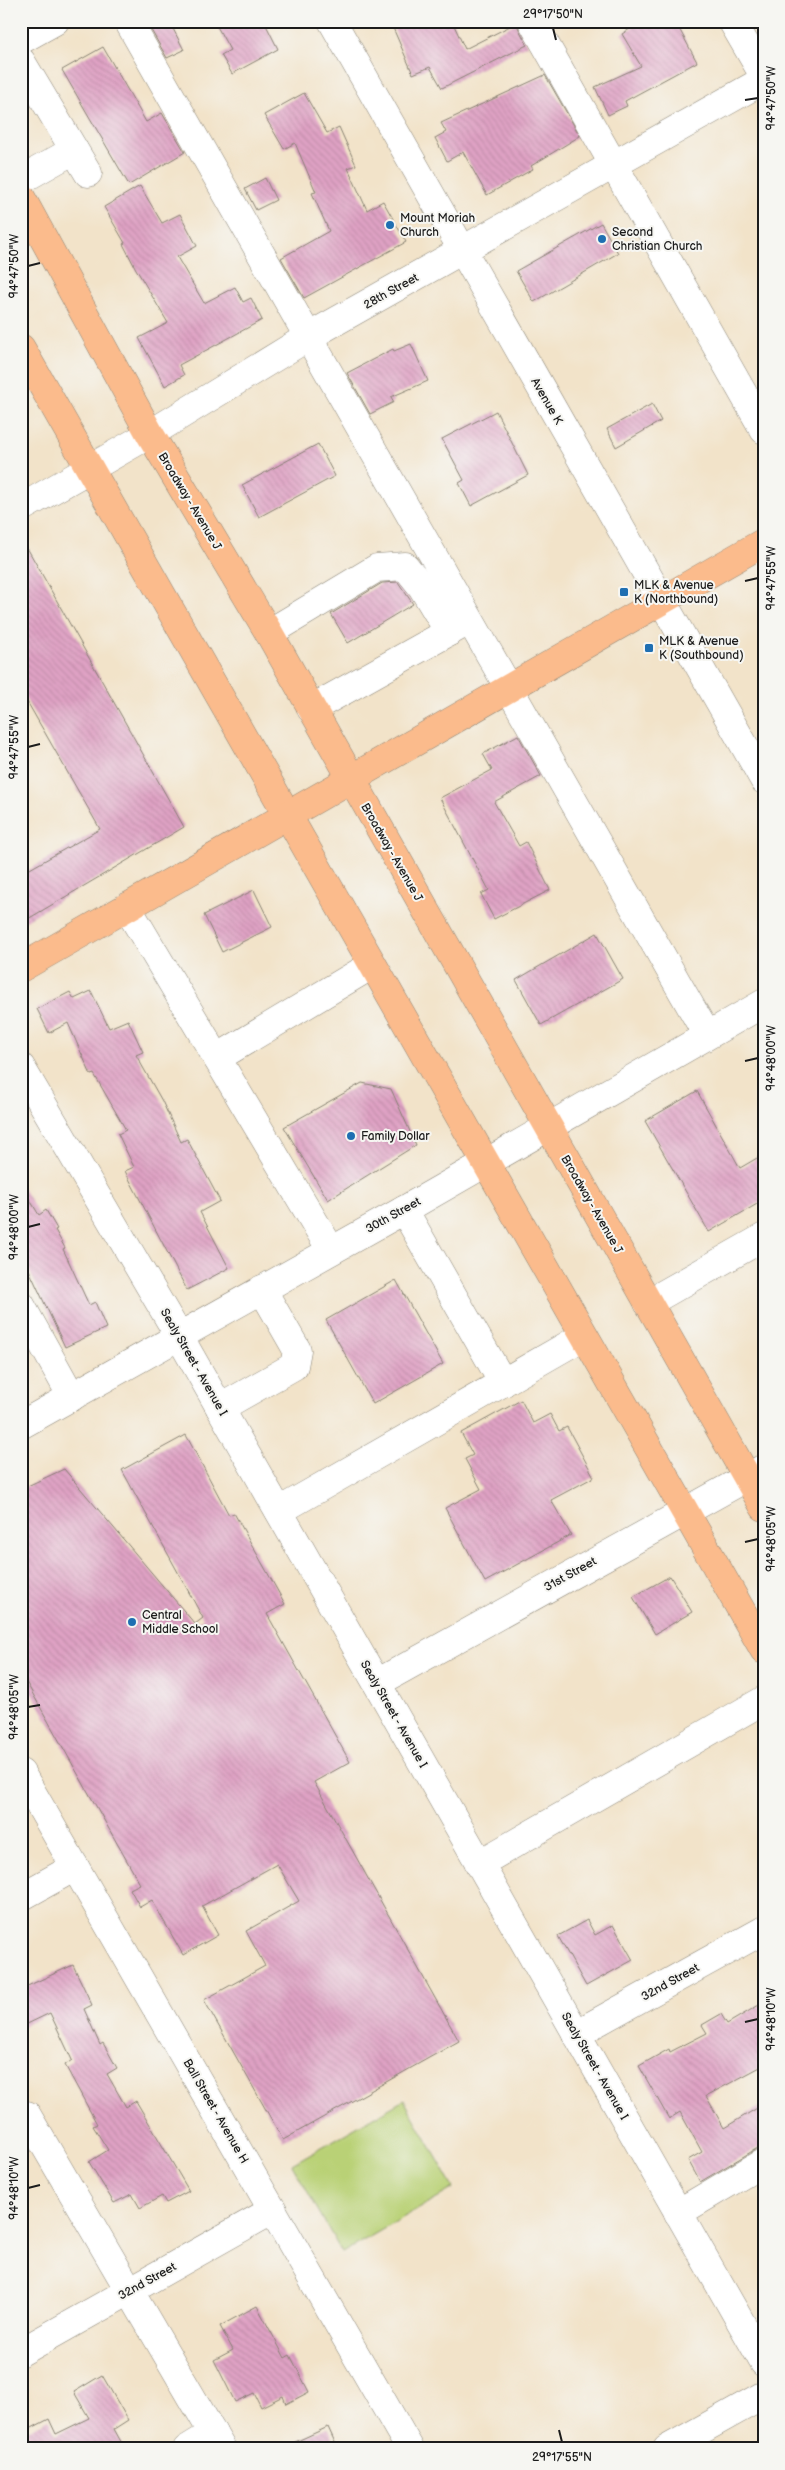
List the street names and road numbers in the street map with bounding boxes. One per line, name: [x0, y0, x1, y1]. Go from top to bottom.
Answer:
street label: 28th Street: [361, 270, 422, 313]
street label: Avenue K: [527, 375, 566, 427]
street label: Broadway - Avenue J: [155, 450, 225, 553]
street label: Broadway - Avenue J: [357, 800, 426, 905]
street label: Broadway - Avenue J: [557, 1152, 626, 1257]
street label: 30th Street: [363, 1194, 424, 1237]
street label: Sealy Street - Avenue I: [157, 1306, 231, 1419]
street label: 31st Street: [541, 1554, 599, 1595]
street label: Sealy Street - Avenue I: [357, 1658, 431, 1771]
street label: 32nd Street: [639, 1960, 702, 2005]
street label: Sealy Street - Avenue I: [558, 2010, 632, 2123]
street label: Ball Street - Avenue H: [179, 2056, 252, 2166]
street label: 32nd Street: [116, 2259, 179, 2304]

